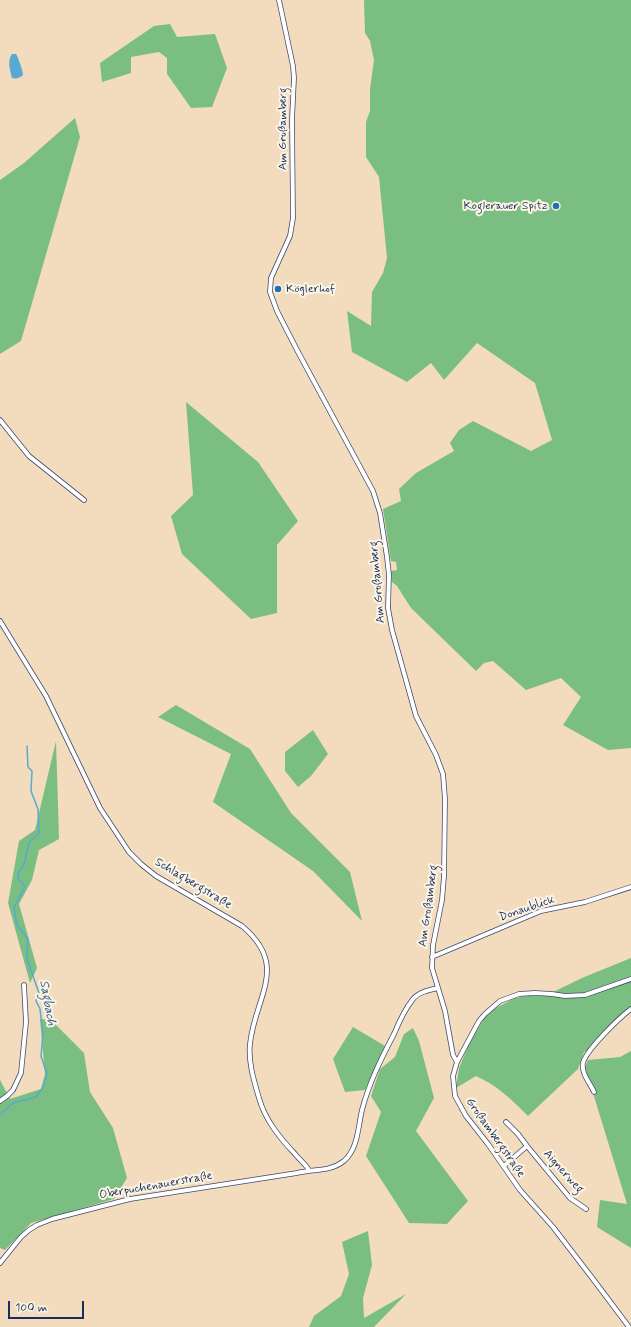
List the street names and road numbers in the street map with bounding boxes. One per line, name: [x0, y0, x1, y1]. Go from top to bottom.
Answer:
street label: Am Großamberg: [276, 88, 290, 170]
street label: Am Großamberg: [367, 540, 389, 624]
street label: Schlagbergstraße: [152, 855, 234, 913]
street label: Am Großamberg: [416, 864, 442, 948]
street label: Donaublick: [497, 893, 557, 925]
street label: Großambergstraße: [462, 1095, 528, 1181]
street label: Aignerweg: [540, 1147, 586, 1197]
street label: Oberpuchenauerstraße: [98, 1169, 214, 1203]

